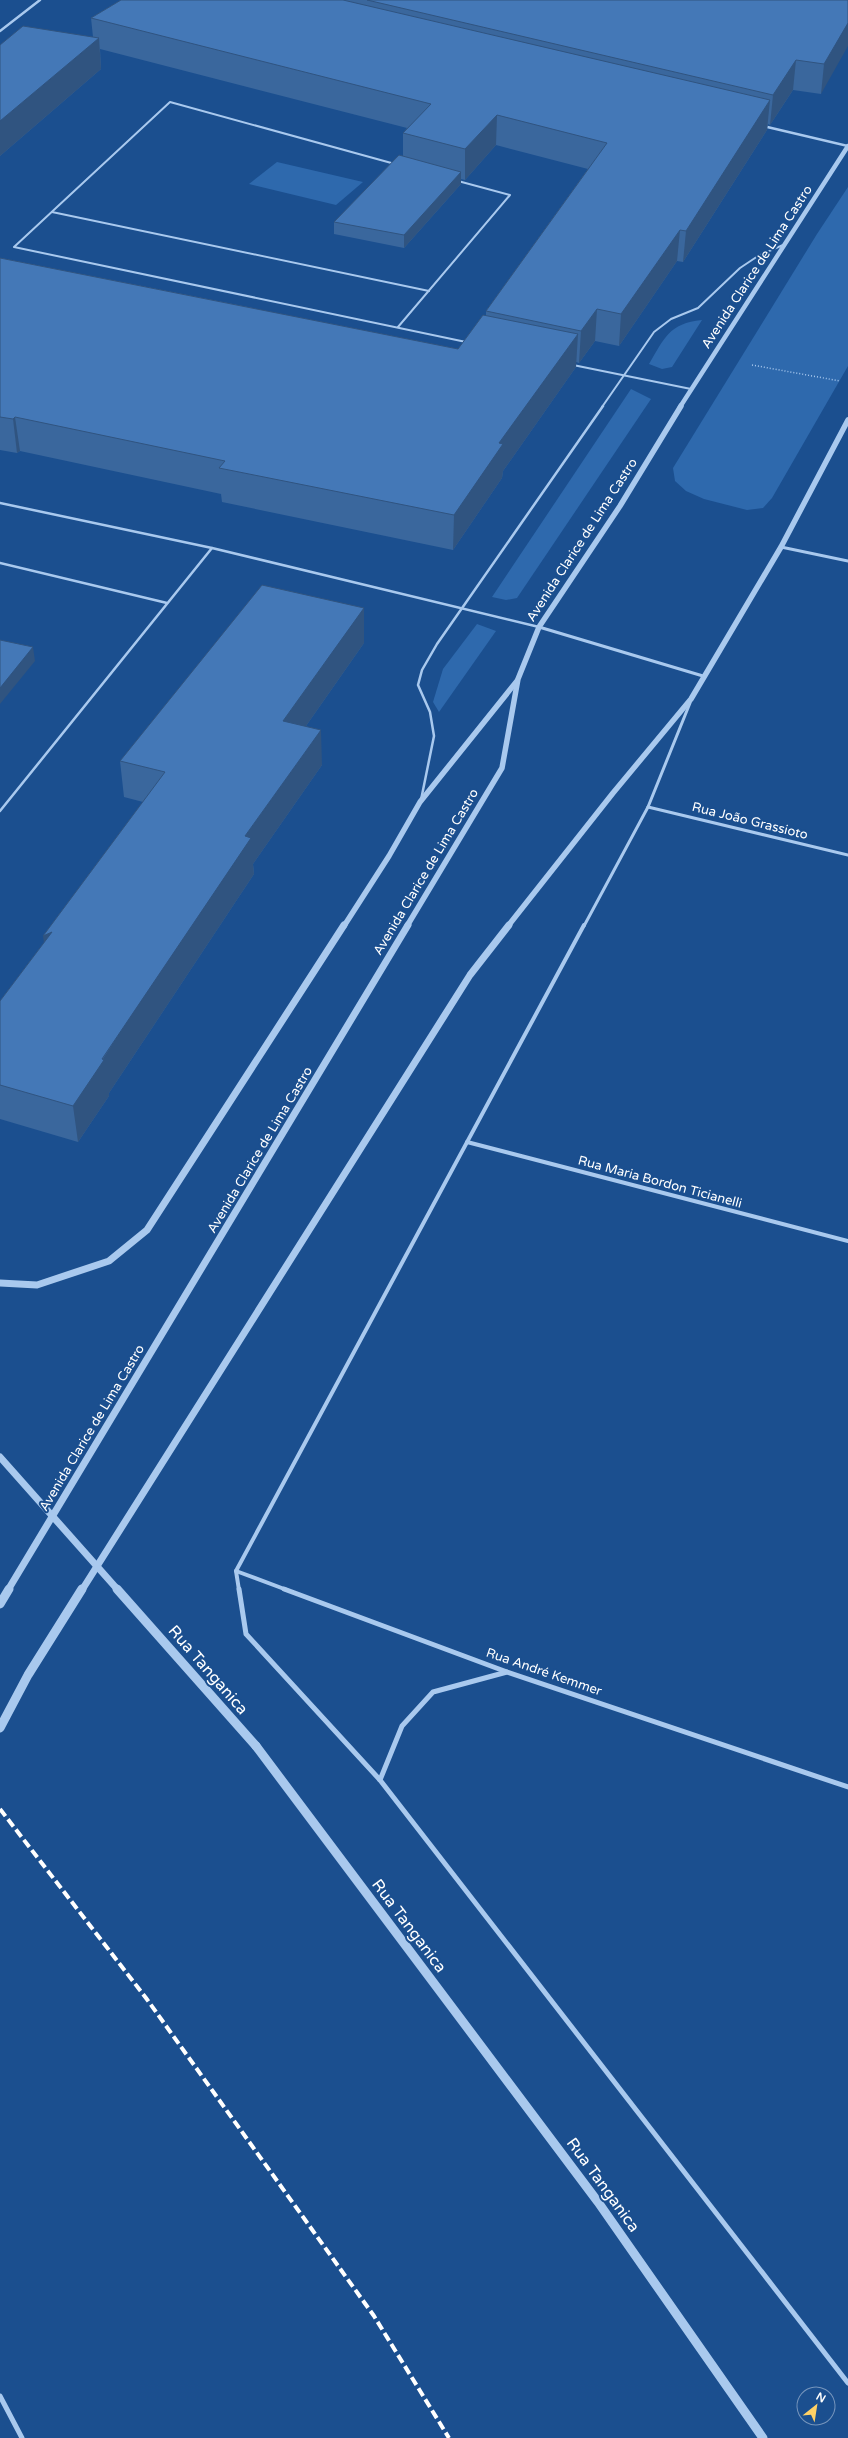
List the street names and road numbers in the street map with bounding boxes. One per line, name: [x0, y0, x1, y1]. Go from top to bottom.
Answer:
street label: Avenida Clarice de Lima Castro: [698, 182, 816, 352]
street label: Avenida Clarice de Lima Castro: [523, 455, 641, 625]
street label: Avenida Clarice de Lima Castro: [370, 786, 482, 958]
street label: Rua João Grassioto: [690, 799, 810, 843]
street label: Avenida Clarice de Lima Castro: [204, 1064, 316, 1236]
street label: Rua Maria Bordon Ticianelli: [576, 1152, 744, 1212]
street label: Avenida Clarice de Lima Castro: [36, 1342, 148, 1514]
street label: Rua Tanganica: [164, 1621, 252, 1719]
street label: Rua André Kemmer: [484, 1645, 604, 1699]
street label: Rua Tanganica: [367, 1875, 451, 1977]
street label: Rua Tanganica: [562, 2134, 644, 2236]

